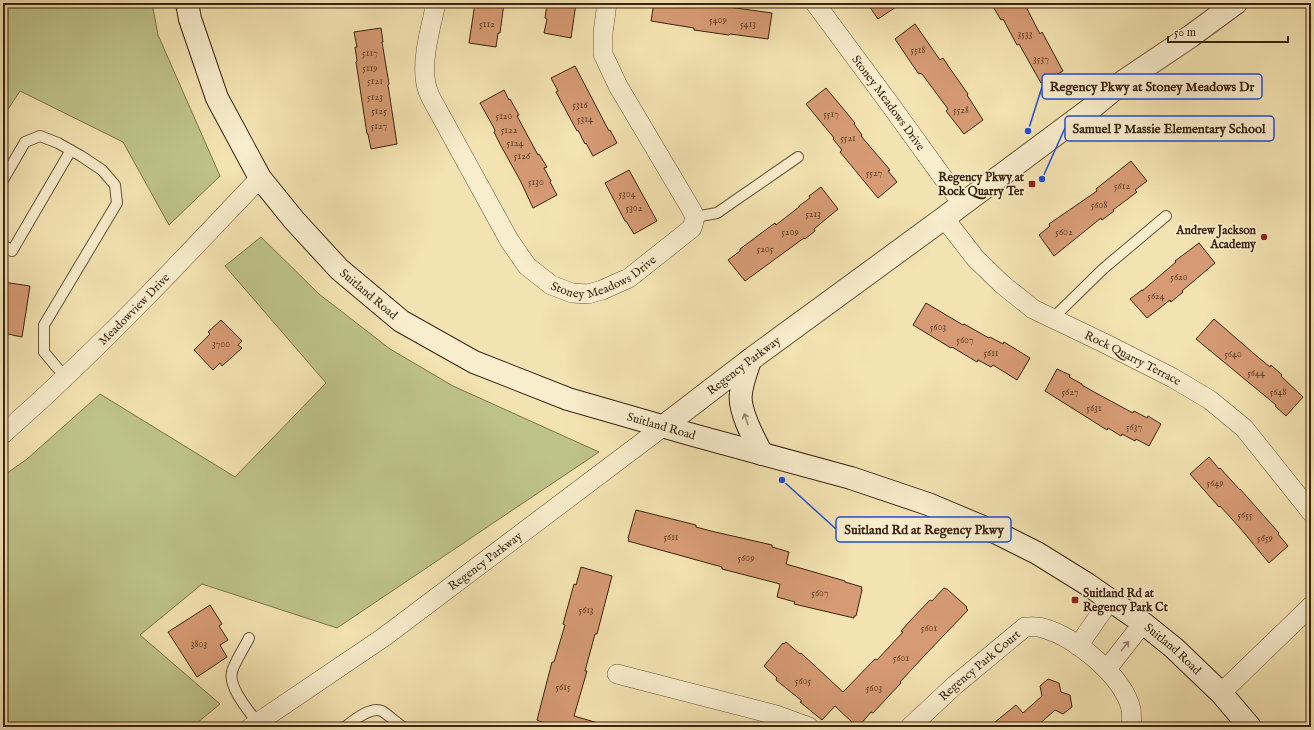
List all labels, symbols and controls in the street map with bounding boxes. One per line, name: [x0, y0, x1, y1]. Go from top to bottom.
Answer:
house number: 5409: [709, 14, 727, 27]
house number: 5112: [479, 18, 495, 31]
house number: 5413: [740, 18, 756, 31]
scale bar: [1168, 18, 1288, 44]
text: 50 m: [1174, 25, 1196, 40]
house number: 3533: [1018, 28, 1033, 41]
house number: 5518: [911, 44, 926, 57]
house number: 5117: [362, 47, 378, 60]
street label: Stoney Meadows Drive: [848, 52, 928, 154]
house number: 3537: [1033, 53, 1049, 66]
house number: 5119: [362, 62, 378, 75]
callout: Regency Pkwy at Stoney Meadows Dr: [1042, 74, 1262, 99]
house number: 5121: [367, 75, 383, 88]
text: Regency Pkwy at Stoney Meadows Dr: [1050, 79, 1254, 96]
house number: 5123: [367, 91, 383, 104]
house number: 5316: [572, 99, 588, 112]
house number: 5528: [953, 104, 969, 117]
house number: 5125: [371, 105, 387, 118]
house number: 5517: [823, 108, 839, 121]
house number: 5120: [496, 110, 513, 123]
house number: 5314: [577, 113, 593, 126]
callout: Samuel P Massie Elementary School: [1065, 116, 1274, 141]
house number: 5127: [371, 120, 388, 133]
text: Samuel P Massie Elementary School: [1073, 121, 1266, 138]
house number: 5122: [501, 124, 518, 137]
house number: 5521: [840, 132, 856, 145]
house number: 5124: [507, 137, 524, 150]
house number: 5126: [514, 150, 531, 163]
house number: 5527: [866, 167, 883, 180]
place label: Regency Pkwy at Rock Quarry Ter: [938, 170, 1025, 200]
house number: 5130: [528, 176, 544, 189]
marker: Regency Pkwy at Rock Quarry Ter: [1027, 179, 1037, 189]
house number: 5612: [1114, 180, 1130, 193]
house number: 5304: [618, 188, 636, 201]
house number: 5608: [1091, 199, 1107, 212]
house number: 5302: [626, 202, 643, 215]
house number: 5213: [805, 208, 821, 221]
place label: Andrew Jackson Academy: [1175, 223, 1257, 253]
house number: 5209: [781, 226, 799, 239]
house number: 5602: [1055, 226, 1073, 239]
marker: Andrew Jackson Academy: [1259, 232, 1269, 242]
house number: 5205: [757, 243, 774, 256]
street label: Stoney Meadows Drive: [549, 252, 660, 302]
street label: Suitland Road: [337, 266, 401, 323]
street label: Meadowview Drive: [96, 270, 173, 349]
house number: 5620: [1170, 271, 1188, 284]
house number: 5624: [1147, 290, 1165, 303]
house number: 5603: [930, 321, 946, 334]
street label: Rock Quarry Terrace: [1082, 328, 1184, 389]
street label: Regency Parkway: [704, 333, 784, 398]
house number: 5607: [956, 334, 974, 347]
house number: 3700: [212, 338, 230, 351]
house number: 5611: [983, 347, 999, 360]
house number: 5640: [1224, 348, 1242, 361]
house number: 5644: [1247, 367, 1265, 380]
house number: 5627: [1061, 386, 1079, 399]
house number: 5648: [1270, 386, 1286, 399]
house number: 5631: [1086, 402, 1102, 415]
street label: Suitland Road: [625, 409, 698, 444]
one-way arrow: [741, 413, 749, 425]
house number: 5637: [1126, 421, 1142, 434]
house number: 5649: [1206, 477, 1224, 490]
house number: 5655: [1237, 509, 1253, 522]
callout: Suitland Rd at Regency Pkwy: [836, 517, 1011, 542]
text: Suitland Rd at Regency Pkwy: [844, 522, 1004, 539]
street label: Regency Parkway: [445, 529, 525, 594]
house number: 5611: [663, 531, 679, 544]
house number: 5659: [1257, 532, 1273, 545]
house number: 5609: [737, 552, 755, 565]
place label: Suitland Rd at Regency Park Ct: [1083, 586, 1169, 616]
house number: 5607: [811, 587, 829, 600]
marker: Suitland Rd at Regency Park Ct: [1070, 595, 1080, 605]
house number: 5613: [578, 604, 594, 617]
street label: Suitland Road: [1141, 620, 1205, 678]
house number: 5601: [921, 622, 937, 635]
street label: Regency Park Court: [936, 627, 1024, 704]
house number: 3803: [191, 638, 207, 651]
one-way arrow: [1121, 641, 1129, 652]
house number: 5601: [893, 652, 909, 665]
house number: 5605: [795, 675, 812, 688]
house number: 5615: [555, 681, 571, 694]
house number: 5603: [866, 682, 882, 695]

